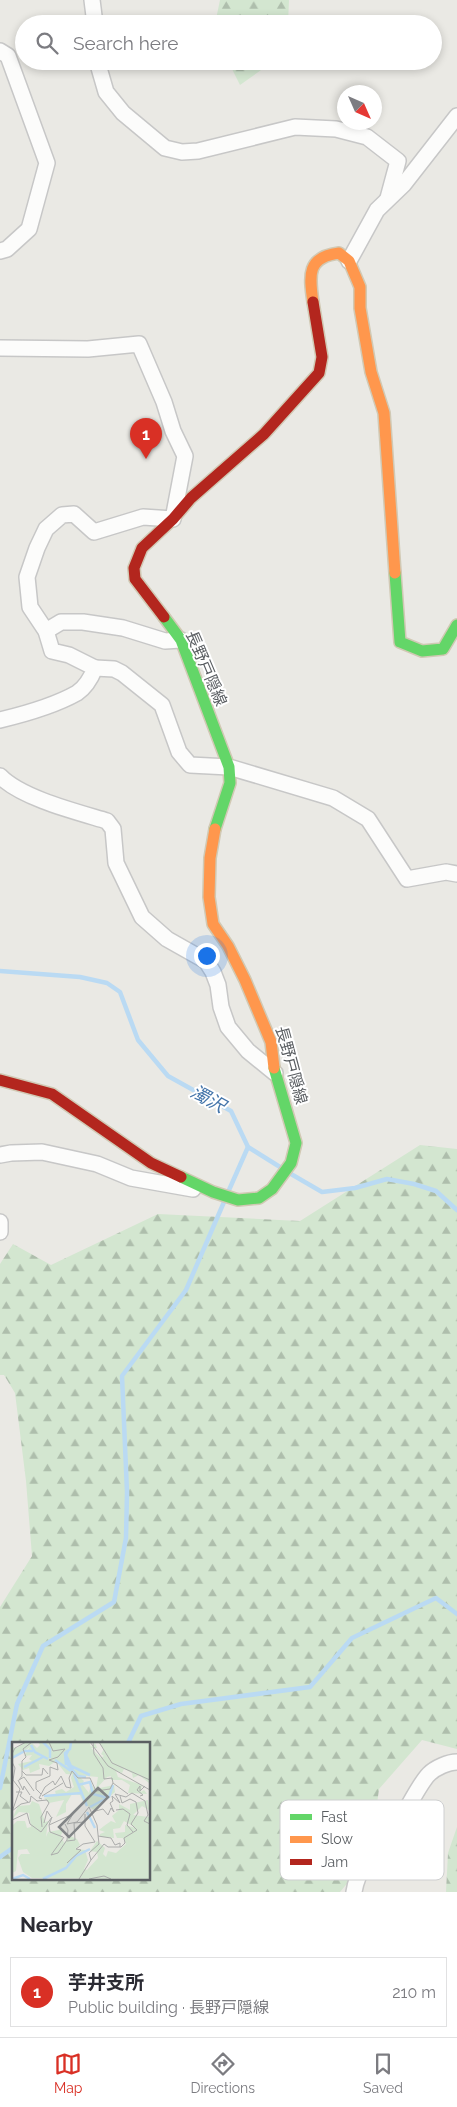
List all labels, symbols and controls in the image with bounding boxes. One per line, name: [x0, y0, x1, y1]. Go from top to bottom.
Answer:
search box: [15, 15, 442, 70]
icon: search: [33, 29, 61, 57]
text: Search here: [73, 32, 179, 54]
north arrow: [337, 85, 382, 130]
pin: 1: [130, 418, 162, 459]
street label: 長野戸隠線: [182, 628, 231, 709]
your location: [194, 943, 220, 969]
street label: 長野戸隠線: [272, 1024, 311, 1106]
water label: 濁沢: [187, 1081, 231, 1117]
inset map: [12, 1742, 150, 1880]
legend: [280, 1800, 444, 1880]
text: Fast: [321, 1809, 348, 1825]
text: Slow: [321, 1831, 353, 1847]
text: Jam: [321, 1854, 348, 1870]
text: Nearby: [20, 1912, 93, 1937]
text: 芋井支所: [68, 1971, 144, 1993]
text: 1: [33, 1983, 41, 2002]
text: 210 m: [392, 1983, 436, 2002]
text: Public building · 長野戸隠線: [68, 1998, 269, 2017]
tab: Map: [54, 2050, 82, 2096]
tab: Directions: [190, 2050, 255, 2096]
tab: Saved: [363, 2050, 403, 2096]

